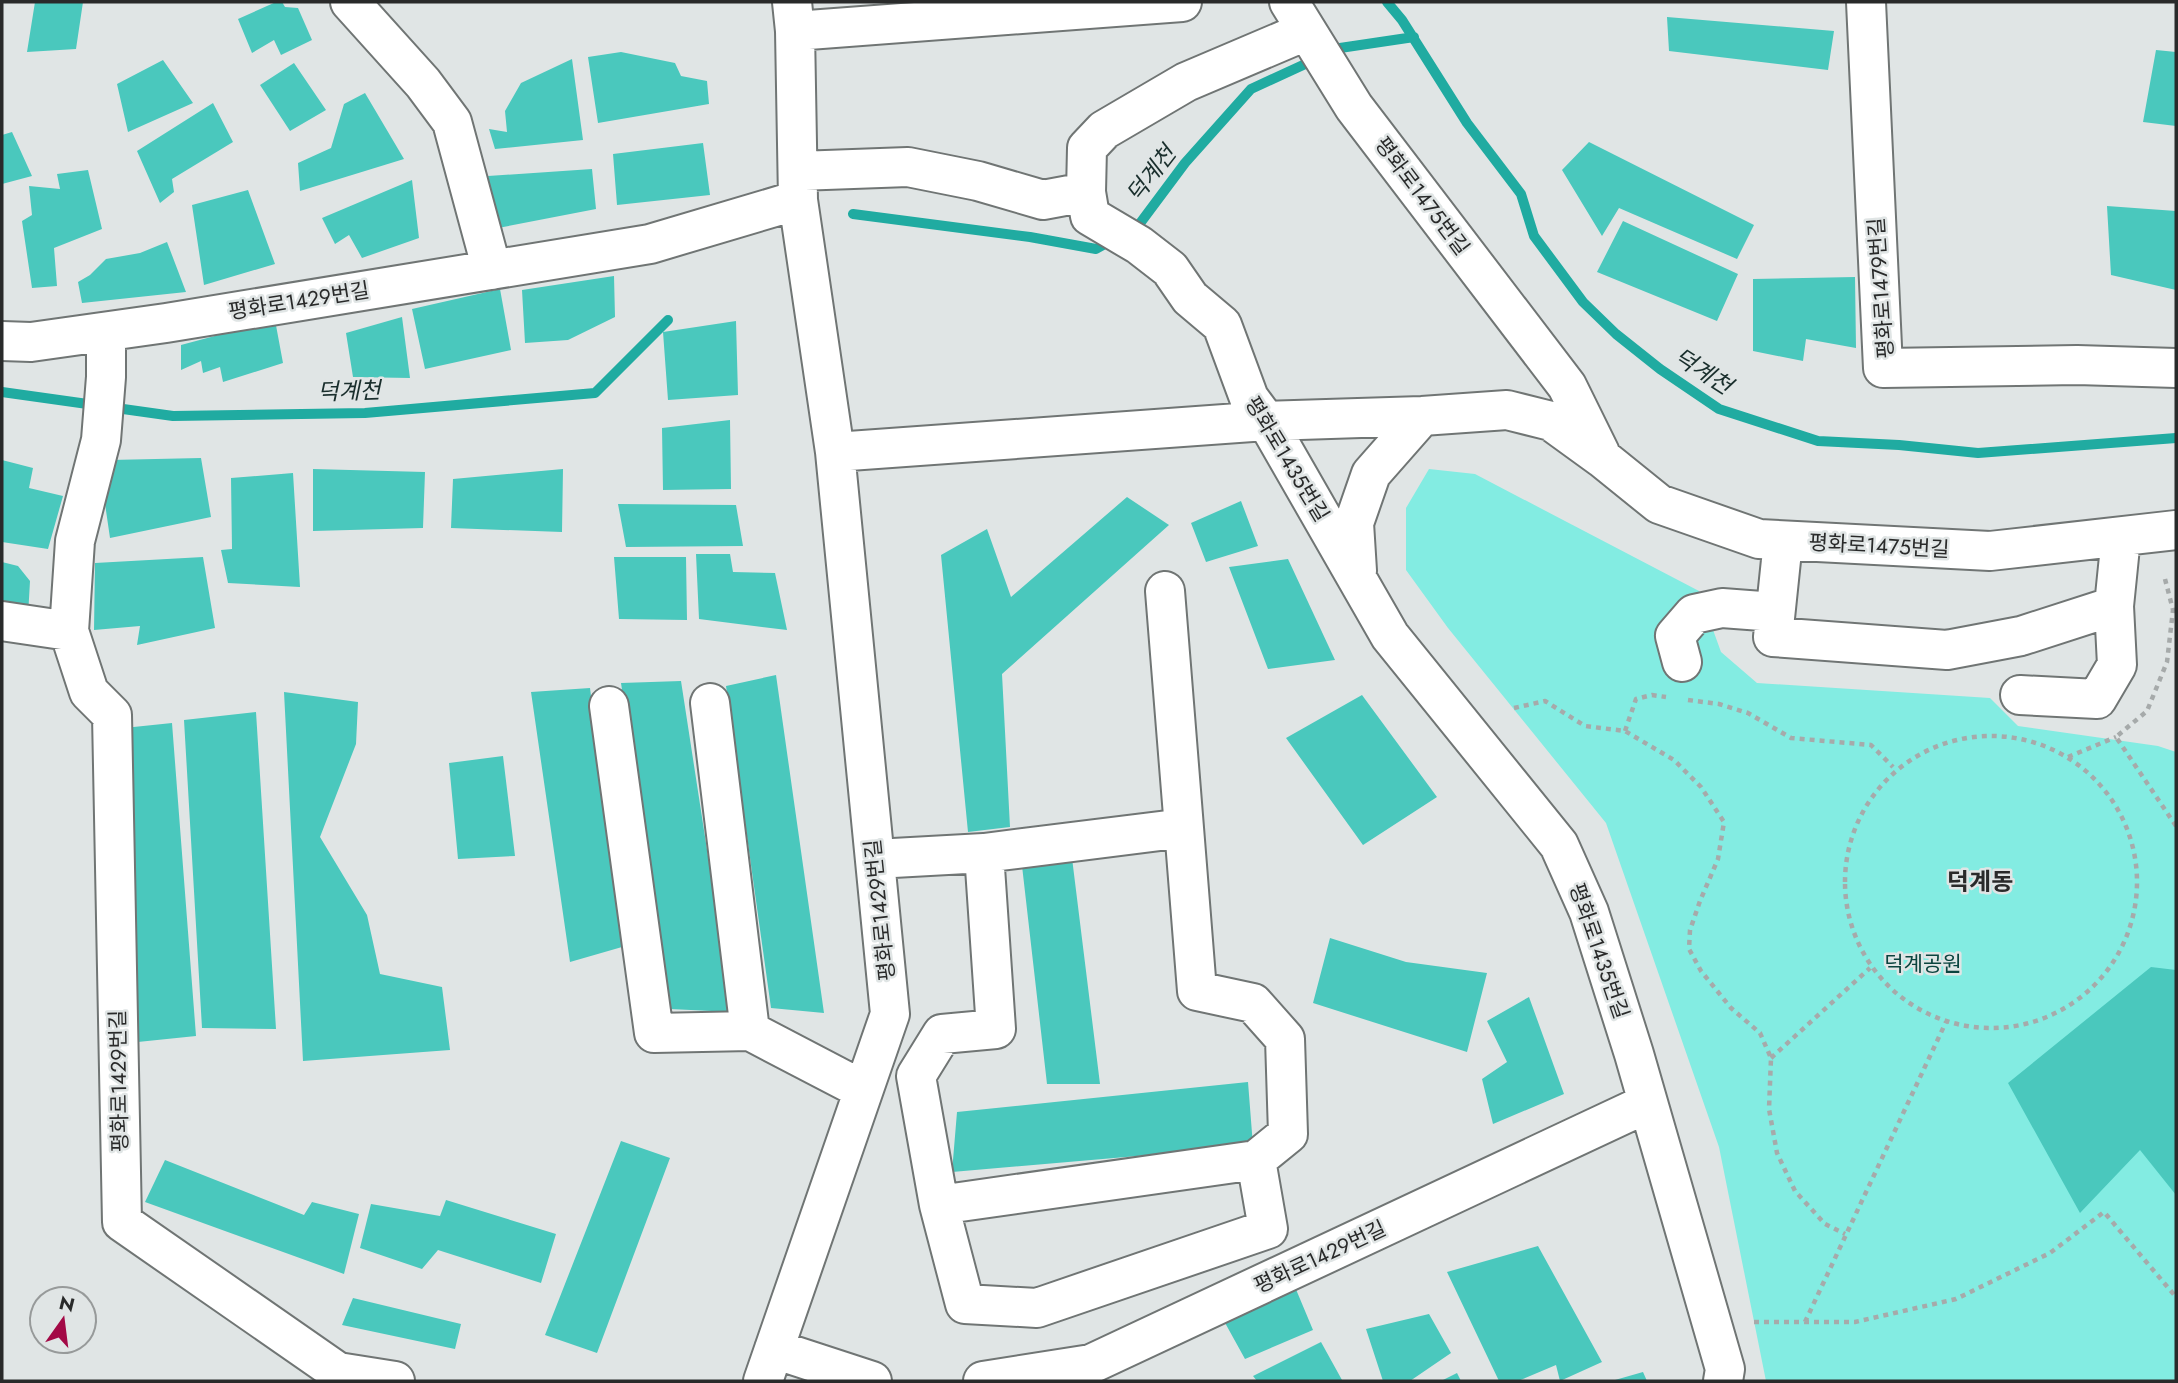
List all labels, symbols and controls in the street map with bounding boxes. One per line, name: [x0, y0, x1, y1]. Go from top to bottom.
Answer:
street label: 평화로1475번길: [1368, 131, 1476, 261]
water label: 덕계천: [1118, 136, 1186, 209]
street label: 평화로1479번길: [1861, 216, 1901, 360]
street label: 평화로1429번길: [226, 275, 372, 327]
water label: 덕계천: [1667, 339, 1741, 404]
water label: 덕계천: [317, 373, 384, 409]
street label: 평화로1435번길: [1238, 391, 1336, 527]
street label: 평화로1475번길: [1808, 527, 1950, 565]
street label: 평화로1429번길: [858, 838, 902, 982]
district label: 덕계동: [1947, 864, 2013, 899]
street label: 평화로1435번길: [1562, 879, 1636, 1023]
park label: 덕계공원: [1884, 949, 1962, 979]
street label: 평화로1429번길: [103, 1010, 135, 1152]
street label: 평화로1429번길: [1249, 1213, 1391, 1301]
north arrow: [28, 1285, 98, 1355]
text: N: [56, 1289, 78, 1319]

